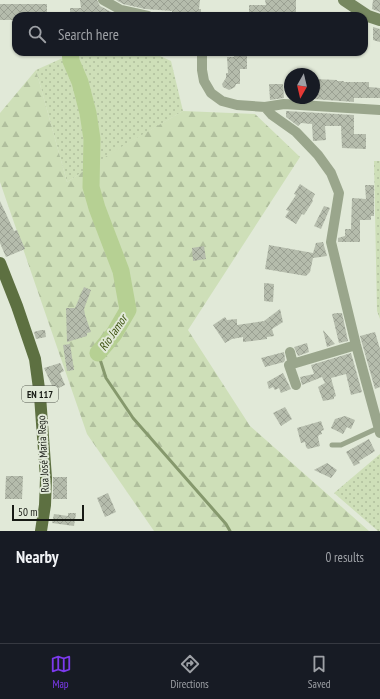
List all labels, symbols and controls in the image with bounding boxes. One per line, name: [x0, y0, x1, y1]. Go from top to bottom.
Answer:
search box: [12, 12, 368, 56]
icon: search: [26, 23, 48, 45]
text: Search here: [58, 25, 119, 44]
north arrow: [284, 68, 320, 104]
water label: Rio Jamor: [95, 311, 131, 354]
road number: EN 117: [22, 386, 58, 402]
street label: Rua José Maria Rego: [34, 415, 52, 493]
scale bar: [12, 503, 84, 522]
text: 50 m: [18, 505, 37, 519]
text: Nearby: [16, 546, 59, 568]
text: 0 results: [325, 549, 364, 566]
tab: Map: [50, 653, 72, 691]
tab: Directions: [171, 653, 209, 691]
tab: Saved: [308, 653, 330, 691]

